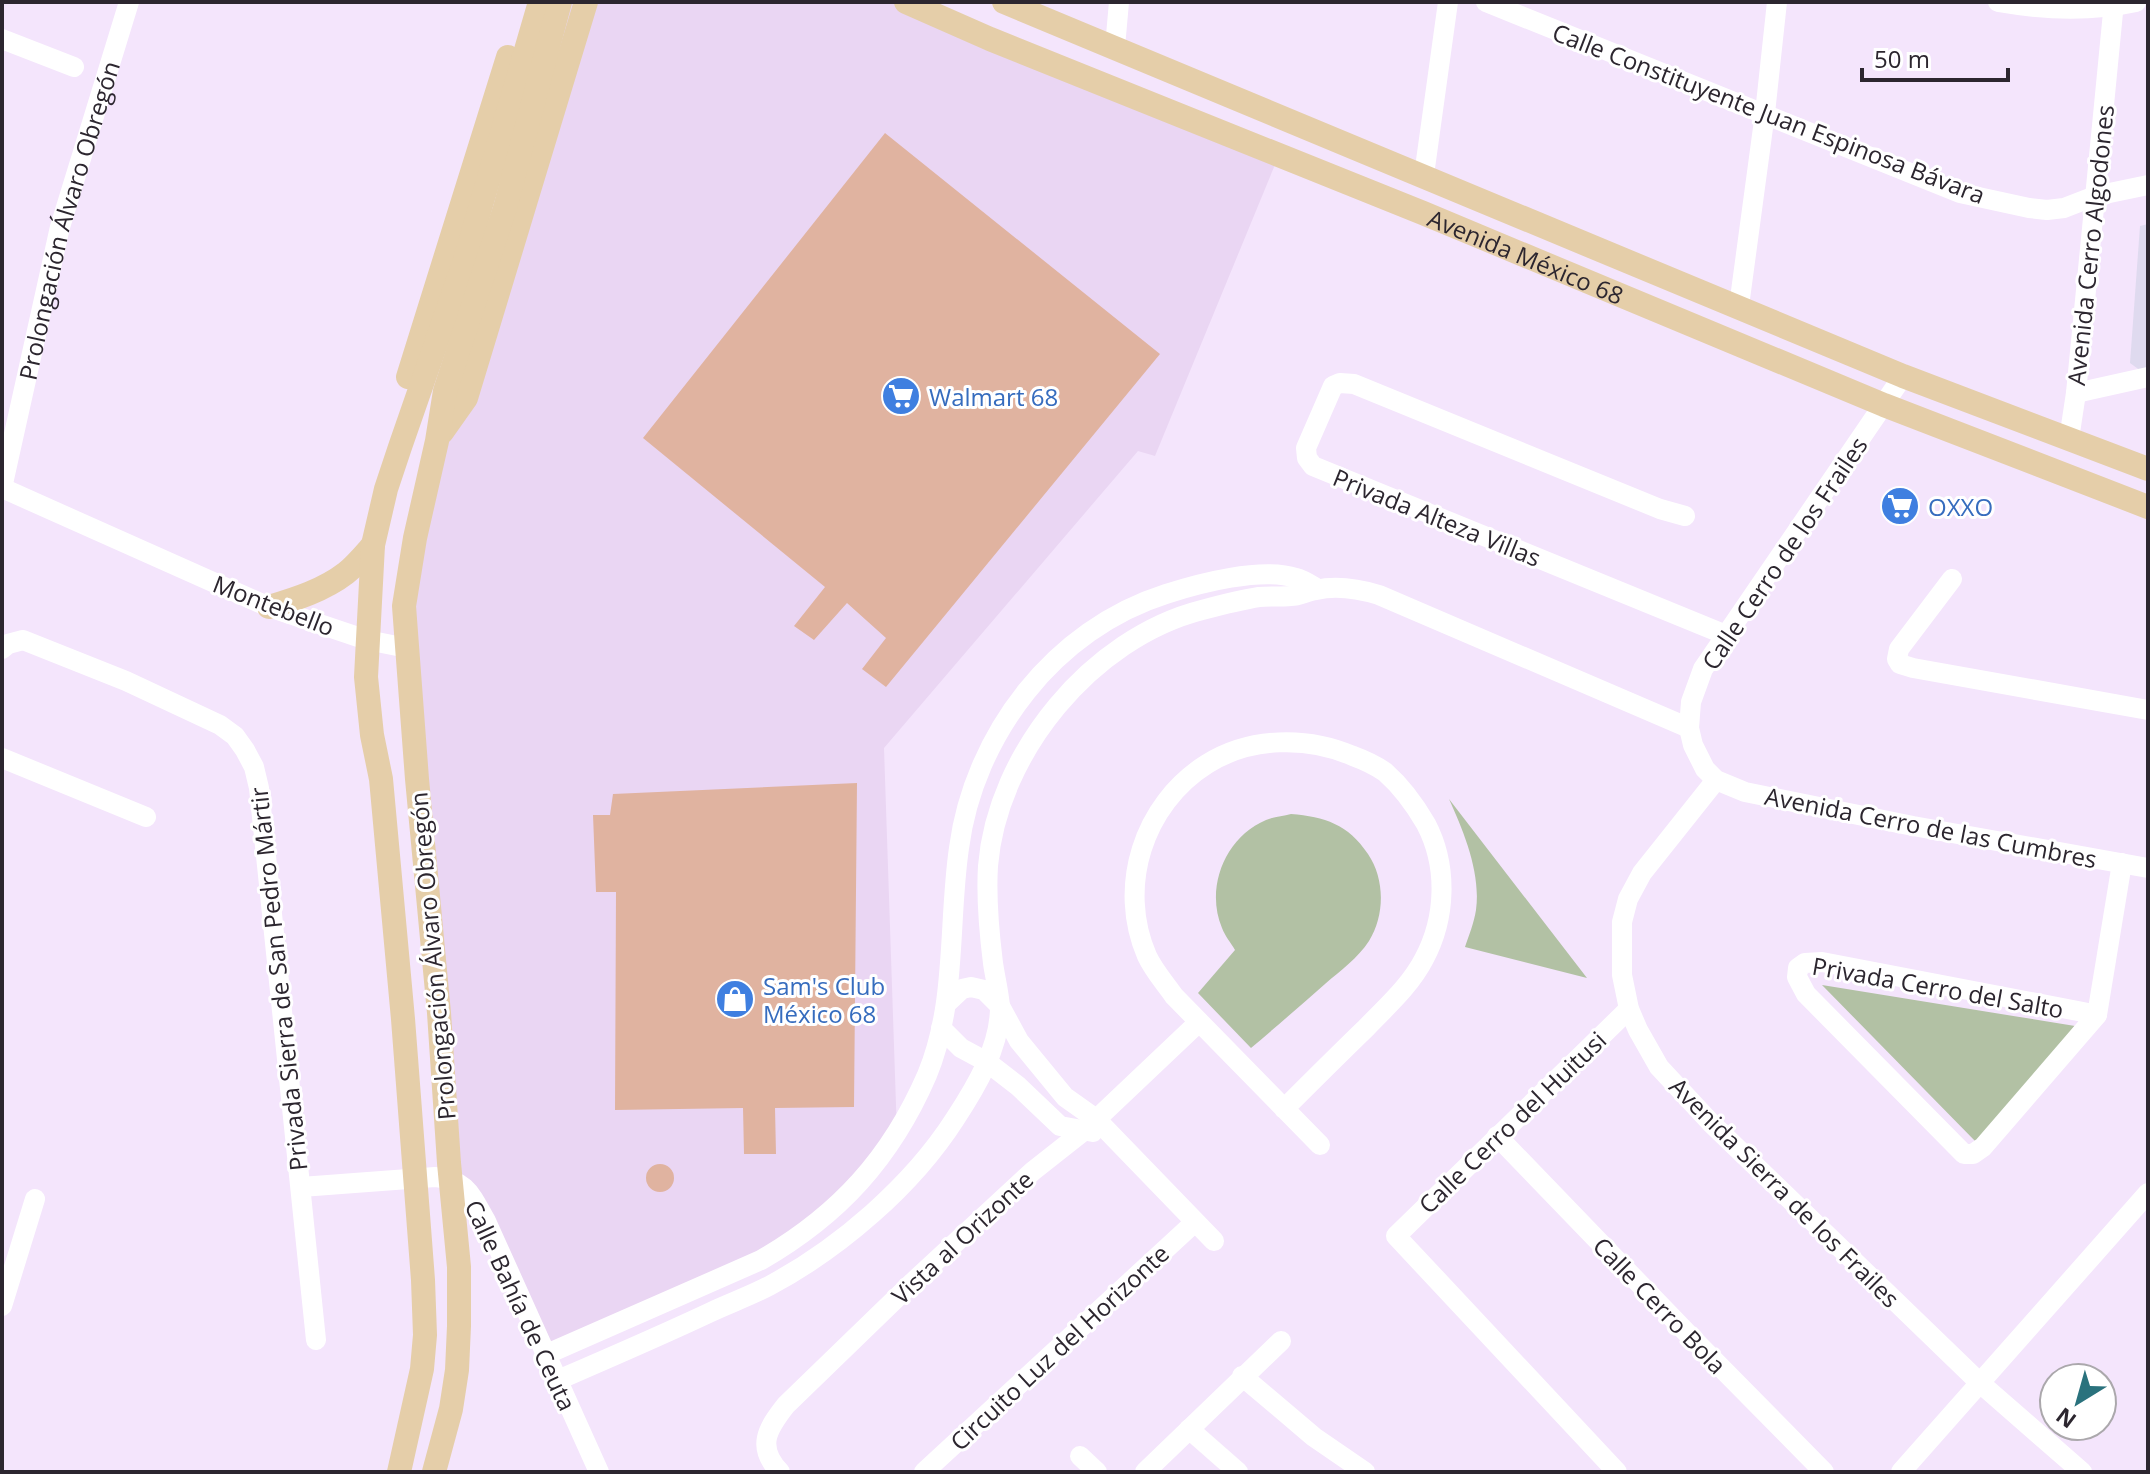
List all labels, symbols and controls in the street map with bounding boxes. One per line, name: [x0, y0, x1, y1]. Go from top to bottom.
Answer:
street label: Calle Constituyente Juan Espinosa Bávara: [1548, 15, 1990, 211]
scale bar: [1862, 32, 2008, 82]
text: 50 m: [1874, 42, 1930, 75]
street label: Prolongación Álvaro Obregón: [10, 57, 127, 383]
street label: Avenida Cerro Algodones: [2059, 103, 2121, 387]
street label: Avenida México 68: [1423, 200, 1629, 311]
supermarket icon: Walmart 68: [880, 375, 922, 417]
place label: Walmart 68: [929, 380, 1058, 413]
street label: Calle Cerro de los Frailes: [1694, 430, 1874, 676]
street label: Privada Alteza Villas: [1328, 460, 1546, 574]
supermarket icon: OXXO: [1879, 485, 1921, 527]
place label: OXXO: [1928, 490, 1993, 523]
street label: Montebello: [209, 567, 339, 643]
street label: Avenida Cerro de las Cumbres: [1762, 779, 2100, 875]
street label: Privada Sierra de San Pedro Mártir: [241, 785, 315, 1173]
street label: Prolongación Álvaro Obregón: [401, 791, 463, 1121]
street label: Privada Cerro del Salto: [1810, 949, 2066, 1025]
place label: Sam's Club México 68: [763, 969, 885, 1030]
shop icon: Sam's Club México 68: [714, 978, 756, 1020]
street label: Calle Cerro del Huitusi: [1411, 1024, 1613, 1220]
street label: Avenida Sierra de los Frailes: [1663, 1070, 1907, 1314]
street label: Vista al Orizonte: [884, 1163, 1040, 1311]
street label: Calle Bahía de Ceuta: [458, 1194, 584, 1416]
street label: Calle Cerro Bola: [1586, 1229, 1734, 1381]
street label: Circuito Luz del Horizonte: [942, 1237, 1176, 1457]
north arrow: [2038, 1362, 2118, 1442]
text: N: [2049, 1401, 2082, 1436]

